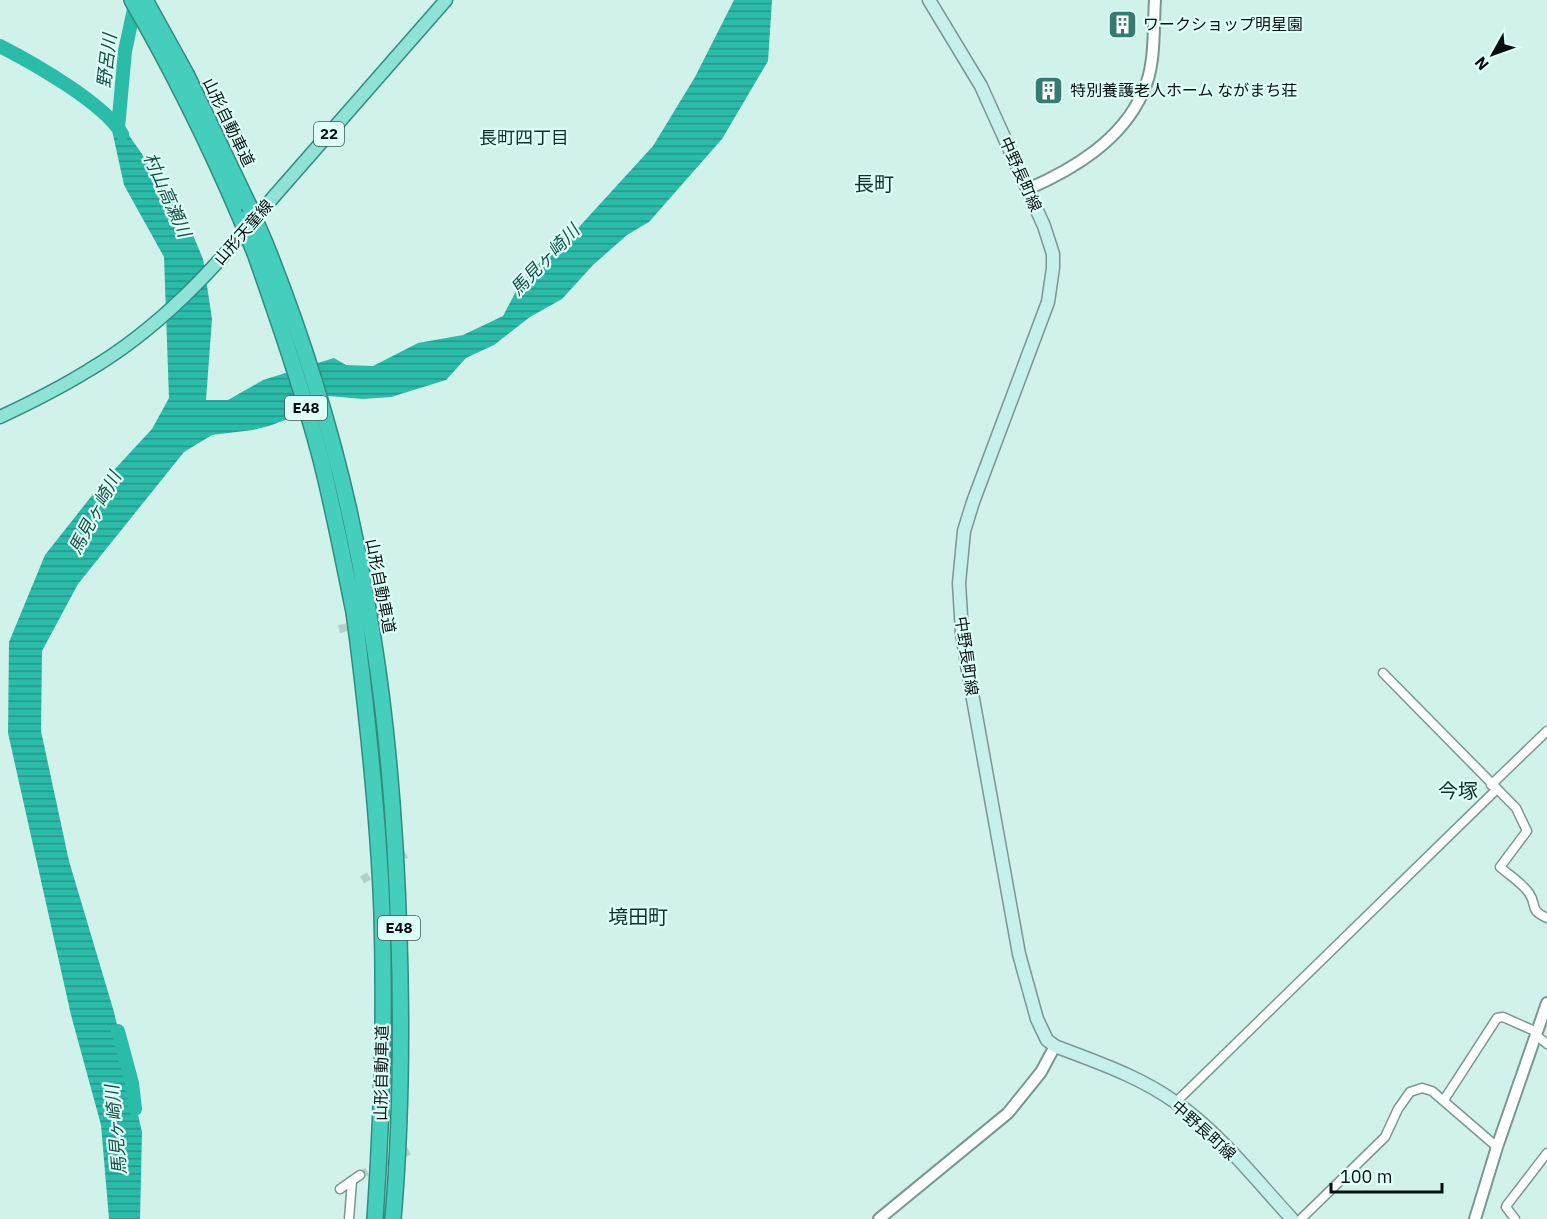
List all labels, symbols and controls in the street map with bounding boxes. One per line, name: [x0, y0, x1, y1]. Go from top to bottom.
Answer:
building icon: ワークショップ明星園: [1106, 8, 1138, 40]
place label: ワークショップ明星園: [1143, 14, 1303, 34]
north arrow: [1463, 24, 1523, 84]
water label: 野呂川: [92, 31, 121, 89]
text: N: [1470, 53, 1493, 75]
street label: 山形自動車道: [199, 74, 259, 170]
building icon: 特別養護老人ホーム ながまち荘: [1033, 74, 1065, 106]
place label: 特別養護老人ホーム ながまち荘: [1070, 80, 1297, 100]
road number: 22: [314, 122, 344, 146]
district label: 長町四丁目: [479, 126, 569, 149]
street label: 中野長町線: [996, 133, 1046, 215]
water label: 村山高瀬川: [139, 149, 197, 242]
district label: 長町: [854, 170, 894, 197]
street label: 山形天童線: [209, 195, 277, 269]
water label: 馬見ヶ崎川: [505, 218, 586, 300]
road number: E48: [285, 396, 327, 420]
water label: 馬見ヶ崎川: [63, 466, 127, 558]
street label: 山形自動車道: [362, 537, 400, 635]
street label: 中野長町線: [952, 615, 982, 697]
district label: 今塚: [1438, 777, 1478, 804]
district label: 境田町: [608, 903, 668, 930]
road number: E48: [378, 916, 420, 940]
street label: 山形自動車道: [370, 1025, 392, 1121]
water label: 馬見ヶ崎川: [100, 1082, 131, 1176]
street label: 中野長町線: [1168, 1096, 1240, 1164]
scale bar: [1331, 1156, 1442, 1194]
text: 100 m: [1340, 1165, 1392, 1188]

